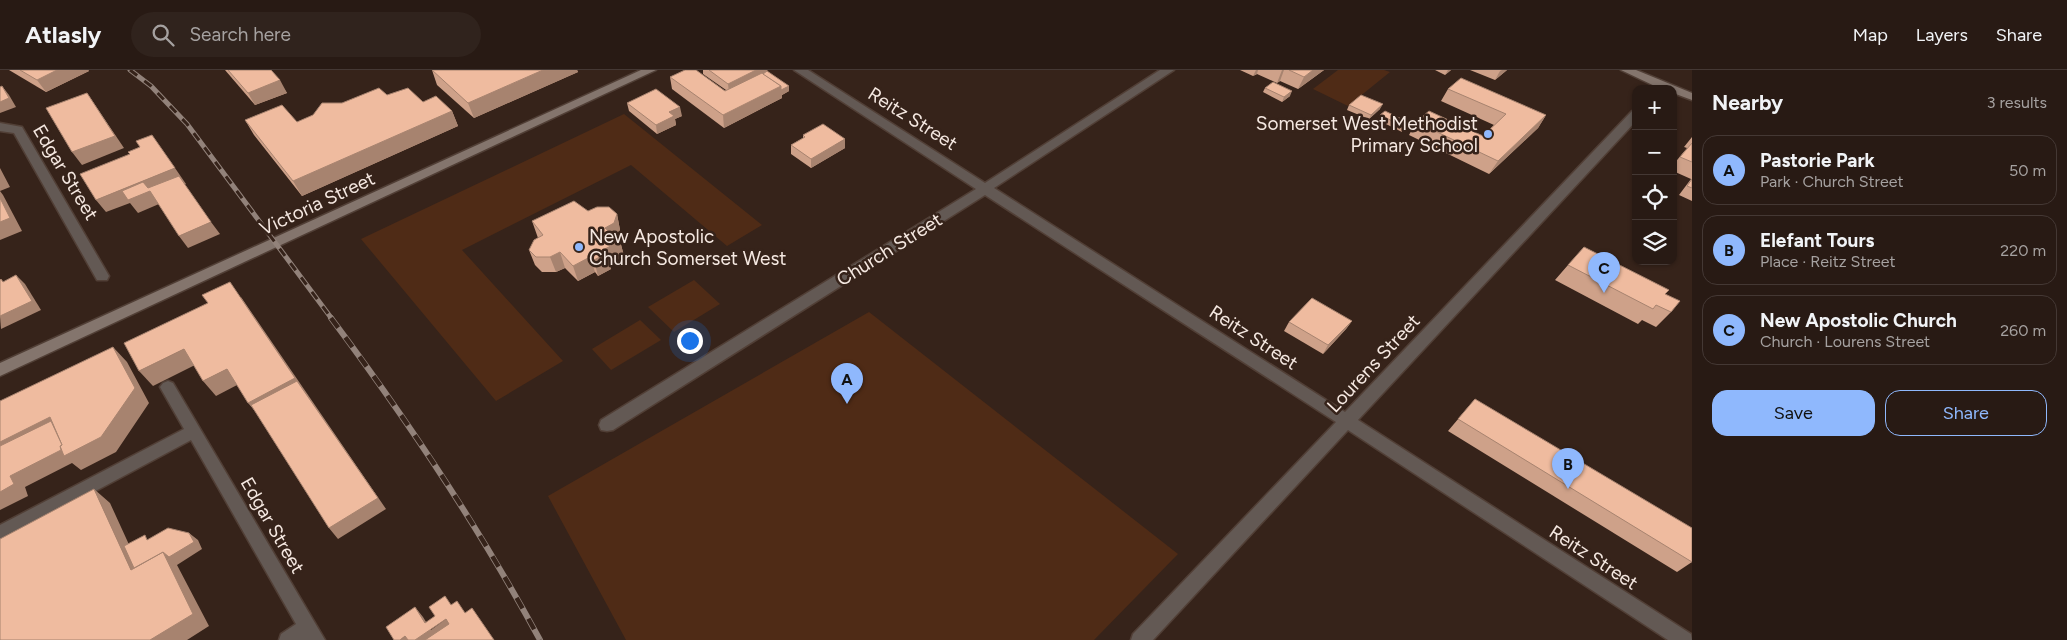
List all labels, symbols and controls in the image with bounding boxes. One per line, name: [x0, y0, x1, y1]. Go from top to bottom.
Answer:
search box: [131, 12, 481, 57]
text: Atlasly: [25, 20, 101, 49]
icon: search: [149, 21, 177, 49]
text: Search here: [189, 23, 291, 46]
text: Map: [1853, 24, 1888, 46]
text: Layers: [1916, 24, 1968, 46]
text: Share: [1996, 24, 2042, 46]
street label: Reitz Street: [864, 82, 962, 155]
map controls: [1632, 85, 1677, 265]
button: +: [1632, 85, 1677, 130]
text: Nearby: [1712, 90, 1783, 115]
text: 3 results: [1987, 93, 2047, 112]
place label: Somerset West Methodist Primary School: [1256, 112, 1478, 157]
street label: Edgar Street: [28, 120, 103, 224]
marker: Somerset West Methodist Primary School: [1482, 128, 1494, 140]
button: −: [1632, 130, 1677, 175]
text: Pastorie Park: [1760, 149, 1875, 172]
text: A: [1723, 161, 1735, 180]
text: 50 m: [2009, 161, 2046, 180]
street label: Victoria Street: [256, 167, 378, 240]
text: Park · Church Street: [1760, 172, 1904, 191]
button: locate: [1632, 175, 1677, 220]
street label: Church Street: [832, 208, 946, 291]
button: layers: [1632, 220, 1677, 265]
place label: New Apostolic Church Somerset West: [589, 225, 787, 270]
text: Elefant Tours: [1760, 229, 1874, 252]
marker: New Apostolic Church Somerset West: [573, 241, 585, 253]
text: B: [1724, 241, 1734, 260]
text: 220 m: [2000, 241, 2046, 260]
pin: C: [1588, 252, 1620, 293]
text: Place · Reitz Street: [1760, 252, 1895, 271]
street label: Reitz Street: [1205, 300, 1302, 375]
text: New Apostolic Church: [1760, 309, 1957, 332]
street label: Lourens Street: [1322, 310, 1425, 417]
text: C: [1723, 321, 1735, 340]
text: 260 m: [2000, 321, 2046, 340]
your location: [677, 328, 703, 354]
text: Church · Lourens Street: [1760, 332, 1930, 351]
pin: A: [831, 363, 863, 404]
button: Save: [1712, 390, 1875, 436]
button: Share: [1885, 390, 2047, 436]
pin: B: [1552, 448, 1584, 489]
street label: Edgar Street: [236, 473, 309, 578]
street label: Reitz Street: [1545, 520, 1642, 595]

